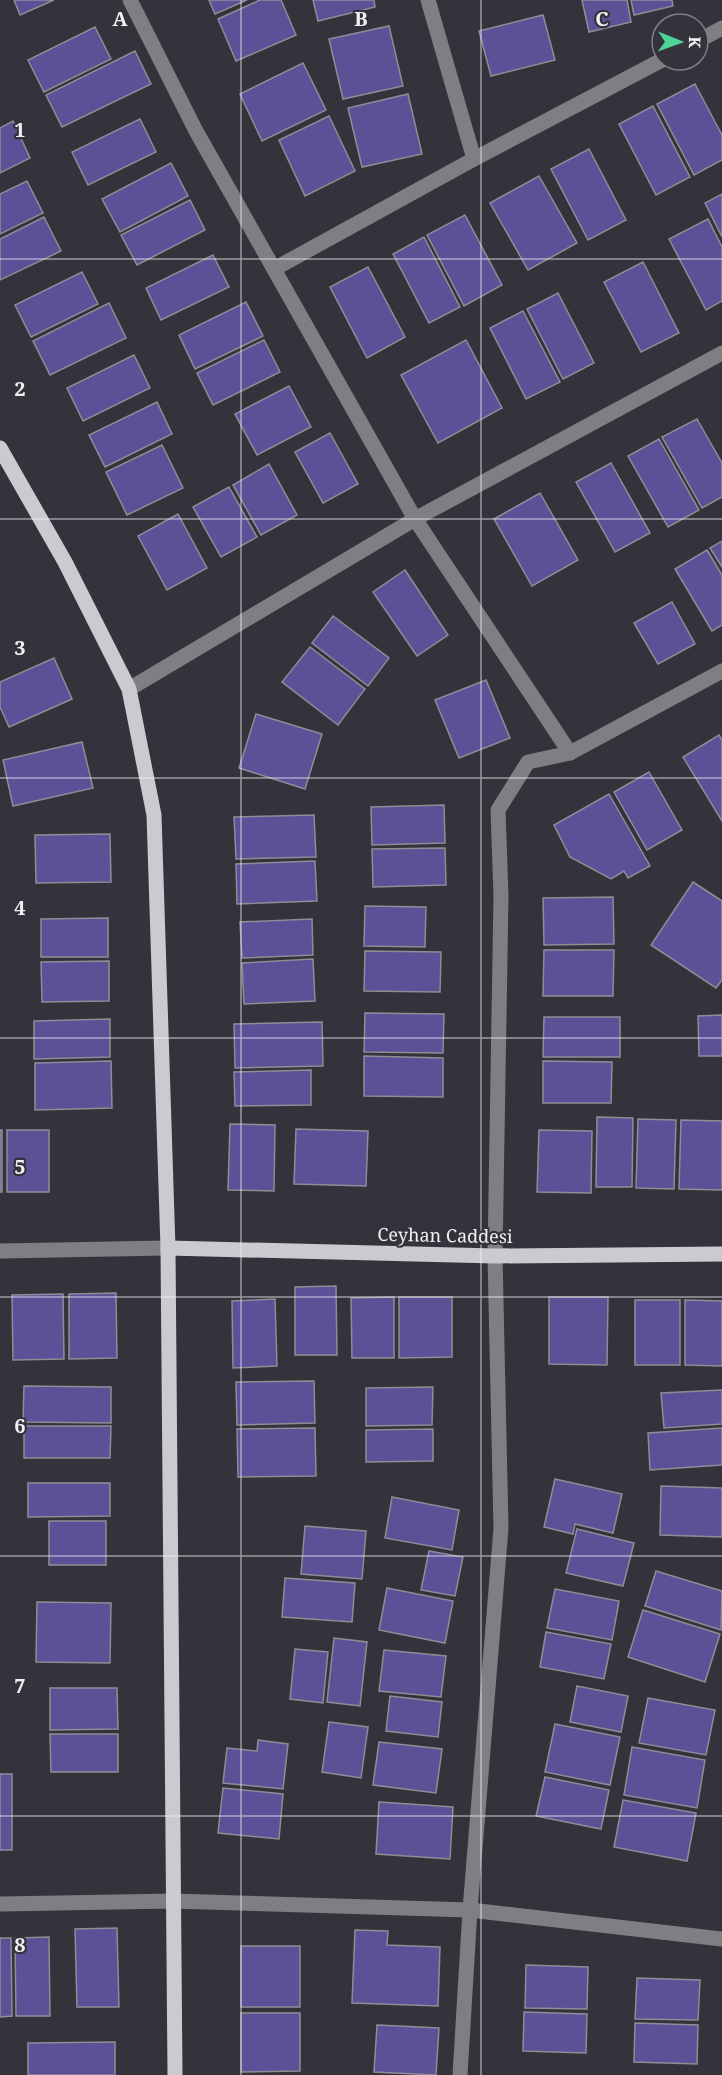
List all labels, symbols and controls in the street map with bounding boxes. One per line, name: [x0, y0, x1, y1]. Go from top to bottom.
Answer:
text: A: [112, 5, 128, 32]
text: B: [354, 5, 368, 32]
text: C: [595, 5, 609, 32]
north arrow: [650, 12, 710, 72]
text: K: [684, 36, 706, 49]
text: 1: [14, 116, 26, 143]
text: 2: [14, 375, 26, 402]
text: 3: [14, 634, 26, 661]
text: 4: [14, 894, 26, 921]
text: 5: [14, 1153, 26, 1180]
street label: Ceyhan Caddesi: [377, 1222, 513, 1248]
text: 6: [14, 1412, 26, 1439]
text: 7: [14, 1672, 26, 1699]
text: 8: [14, 1931, 26, 1958]

